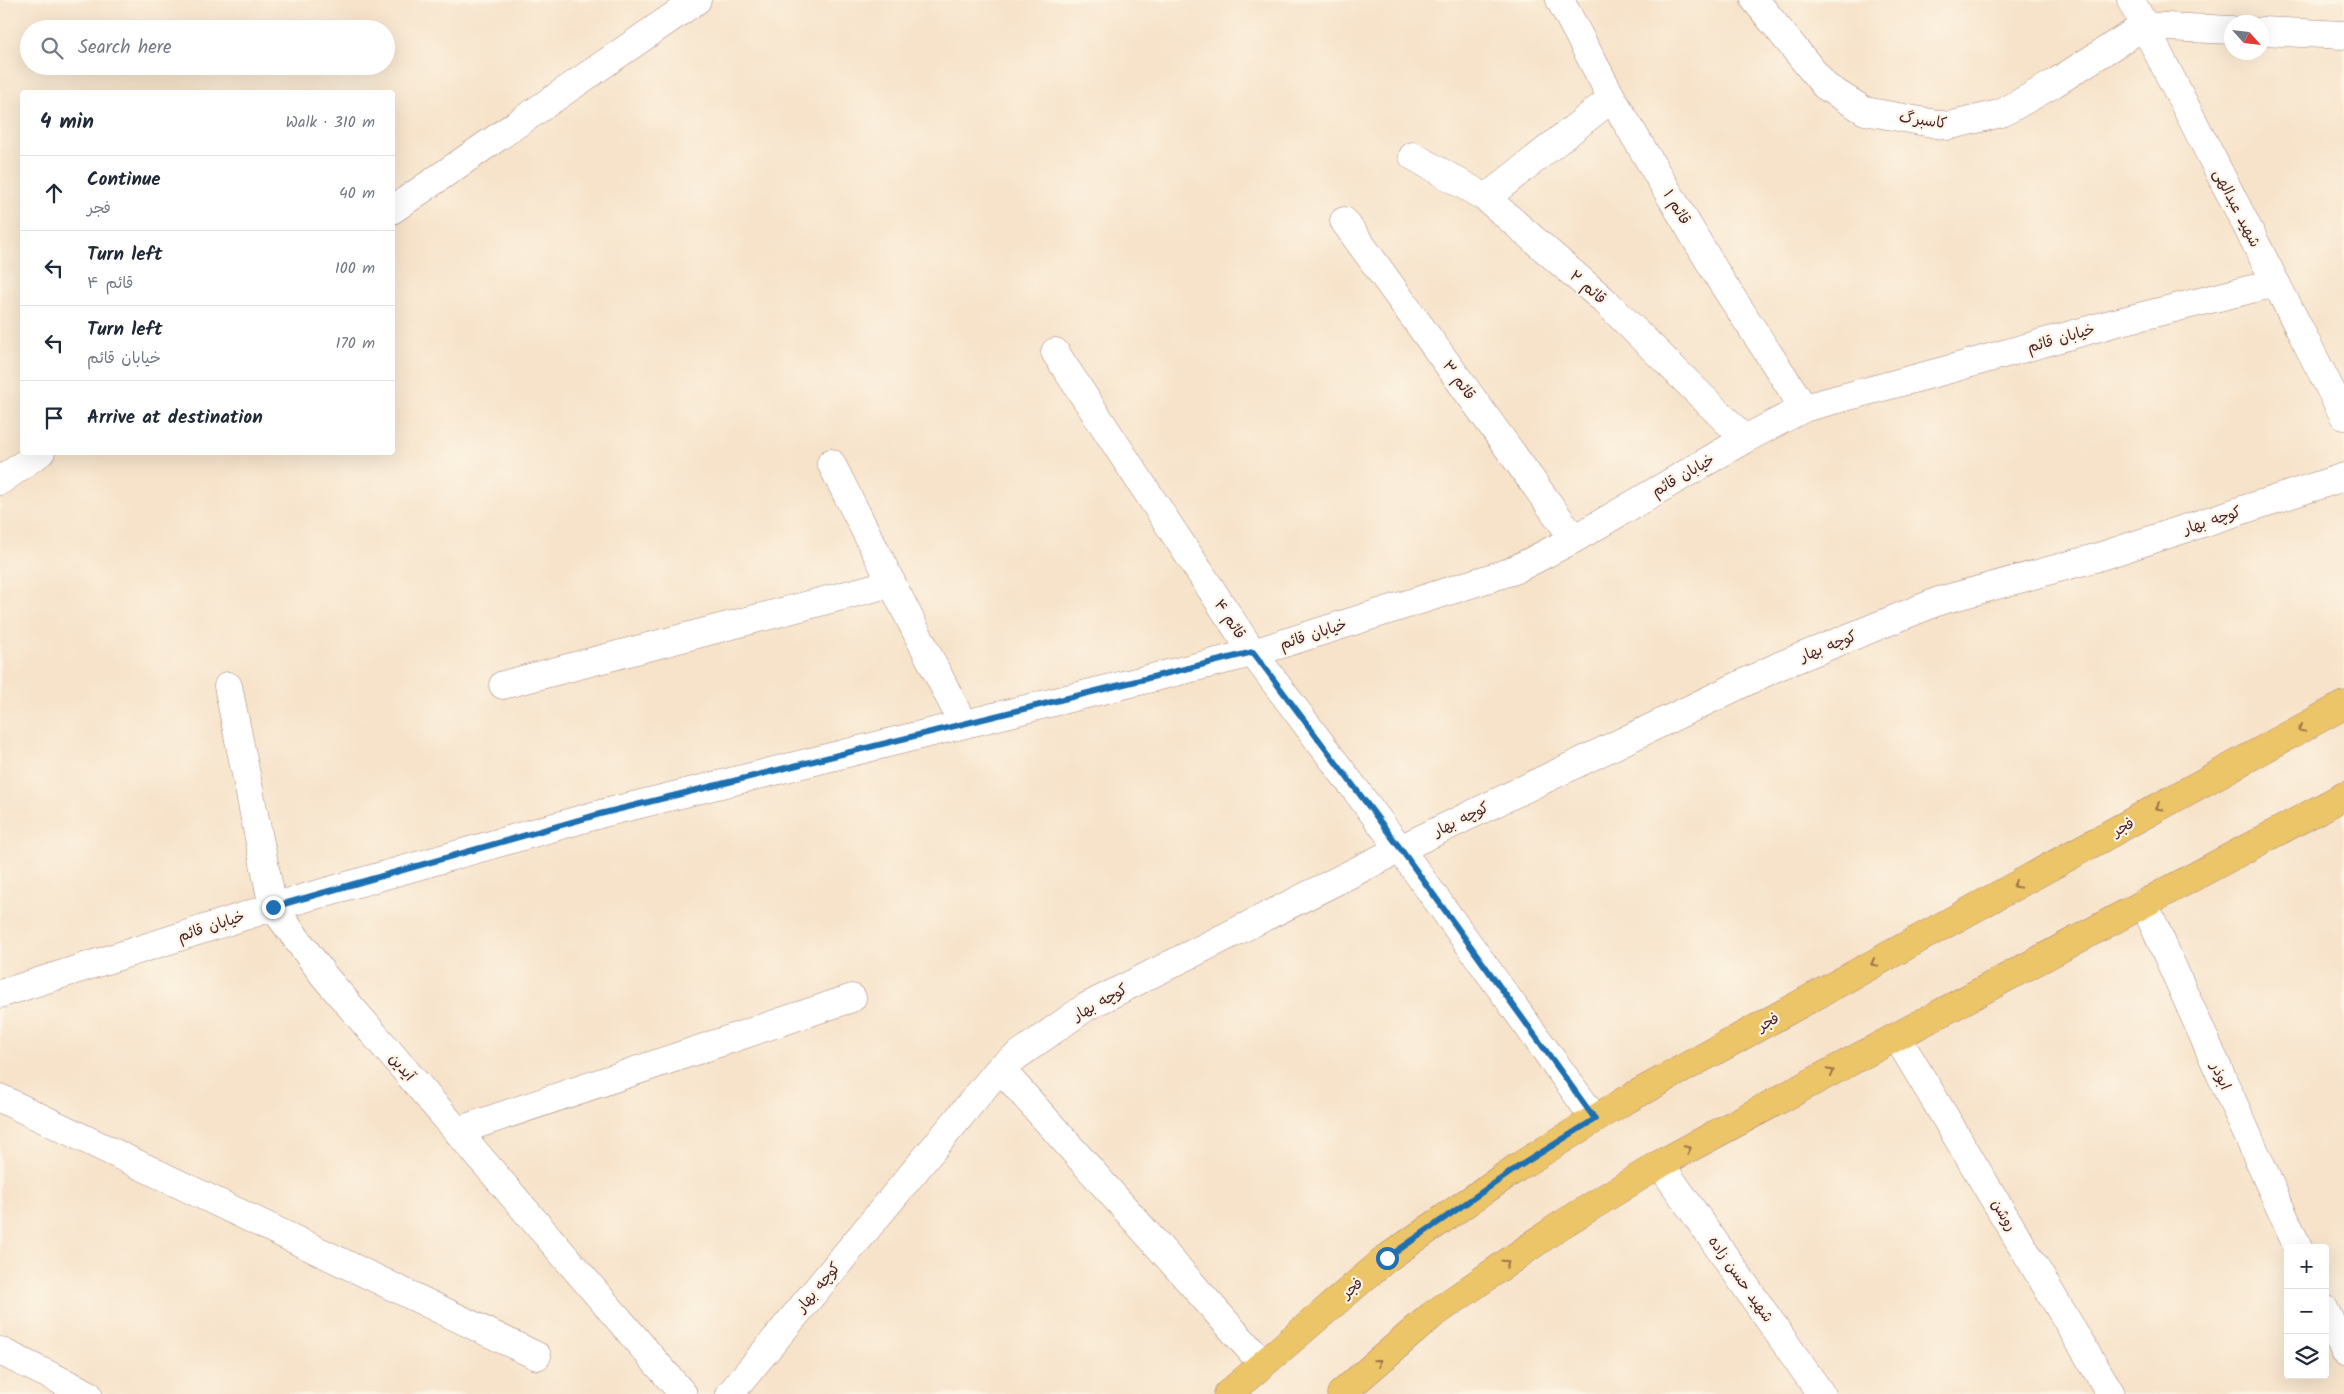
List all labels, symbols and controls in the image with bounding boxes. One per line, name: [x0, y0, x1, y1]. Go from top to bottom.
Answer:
north arrow: [2224, 15, 2269, 60]
search box: [20, 20, 395, 75]
text: Search here: [78, 33, 172, 63]
icon: search: [38, 34, 66, 62]
text: 4 min: [40, 106, 94, 139]
street label: کاسبرگ: [1897, 106, 1948, 136]
text: Walk · 310 m: [286, 110, 375, 135]
text: Continue: [87, 165, 160, 195]
street label: شهید عبدالهی: [2206, 165, 2266, 252]
icon: ahead: [40, 179, 68, 207]
text: 40 m: [339, 181, 375, 206]
street label: قائم ۱: [1656, 185, 1696, 230]
text: فجر: [87, 196, 111, 221]
text: Turn left: [87, 240, 162, 270]
icon: left: [40, 254, 68, 282]
text: 100 m: [335, 256, 375, 281]
street label: قائم ۲: [1564, 265, 1611, 311]
text: قائم ۴: [87, 271, 133, 296]
text: Turn left: [87, 315, 162, 345]
street label: خیابان قائم: [2025, 318, 2098, 360]
icon: left: [40, 329, 68, 357]
text: 170 m: [335, 331, 375, 356]
text: خیابان قائم: [87, 346, 161, 371]
street label: قائم ۳: [1435, 356, 1481, 406]
text: Arrive at destination: [87, 403, 263, 433]
icon: arrive: [40, 404, 68, 432]
street label: خیابان قائم: [1648, 448, 1719, 504]
street label: کوچه بهار: [2179, 500, 2244, 542]
street label: قائم ۴: [1207, 595, 1251, 644]
street label: خیابان قائم: [1277, 613, 1350, 657]
street label: کوچه بهار: [1795, 625, 1860, 670]
one-way arrow: [2298, 722, 2307, 732]
street label: کوچه بهار: [1429, 796, 1493, 844]
one-way arrow: [2155, 801, 2164, 811]
street label: فجر: [2106, 812, 2139, 845]
one-way arrow: [2013, 879, 2022, 889]
route end: [262, 896, 285, 919]
street label: خیابان قائم: [175, 905, 248, 949]
one-way arrow: [1870, 957, 1879, 967]
street label: کوچه بهار: [1068, 978, 1132, 1028]
street label: فجر: [1751, 1007, 1784, 1040]
street label: آیدین: [382, 1048, 421, 1088]
street label: ابوذر: [2203, 1058, 2237, 1094]
one-way arrow: [1826, 1068, 1835, 1078]
one-way arrow: [1683, 1145, 1692, 1155]
street label: روشن: [1984, 1195, 2022, 1236]
street label: شهید حسن زاده: [1701, 1231, 1779, 1328]
map controls: [2284, 1244, 2329, 1379]
button: +: [2284, 1244, 2329, 1289]
route start: [1376, 1247, 1399, 1270]
street label: کوچه بهار: [790, 1257, 847, 1319]
one-way arrow: [1501, 1260, 1510, 1269]
street label: فجر: [1335, 1272, 1369, 1306]
button: −: [2284, 1289, 2329, 1334]
button: layers: [2284, 1334, 2329, 1379]
one-way arrow: [1372, 1359, 1381, 1368]

